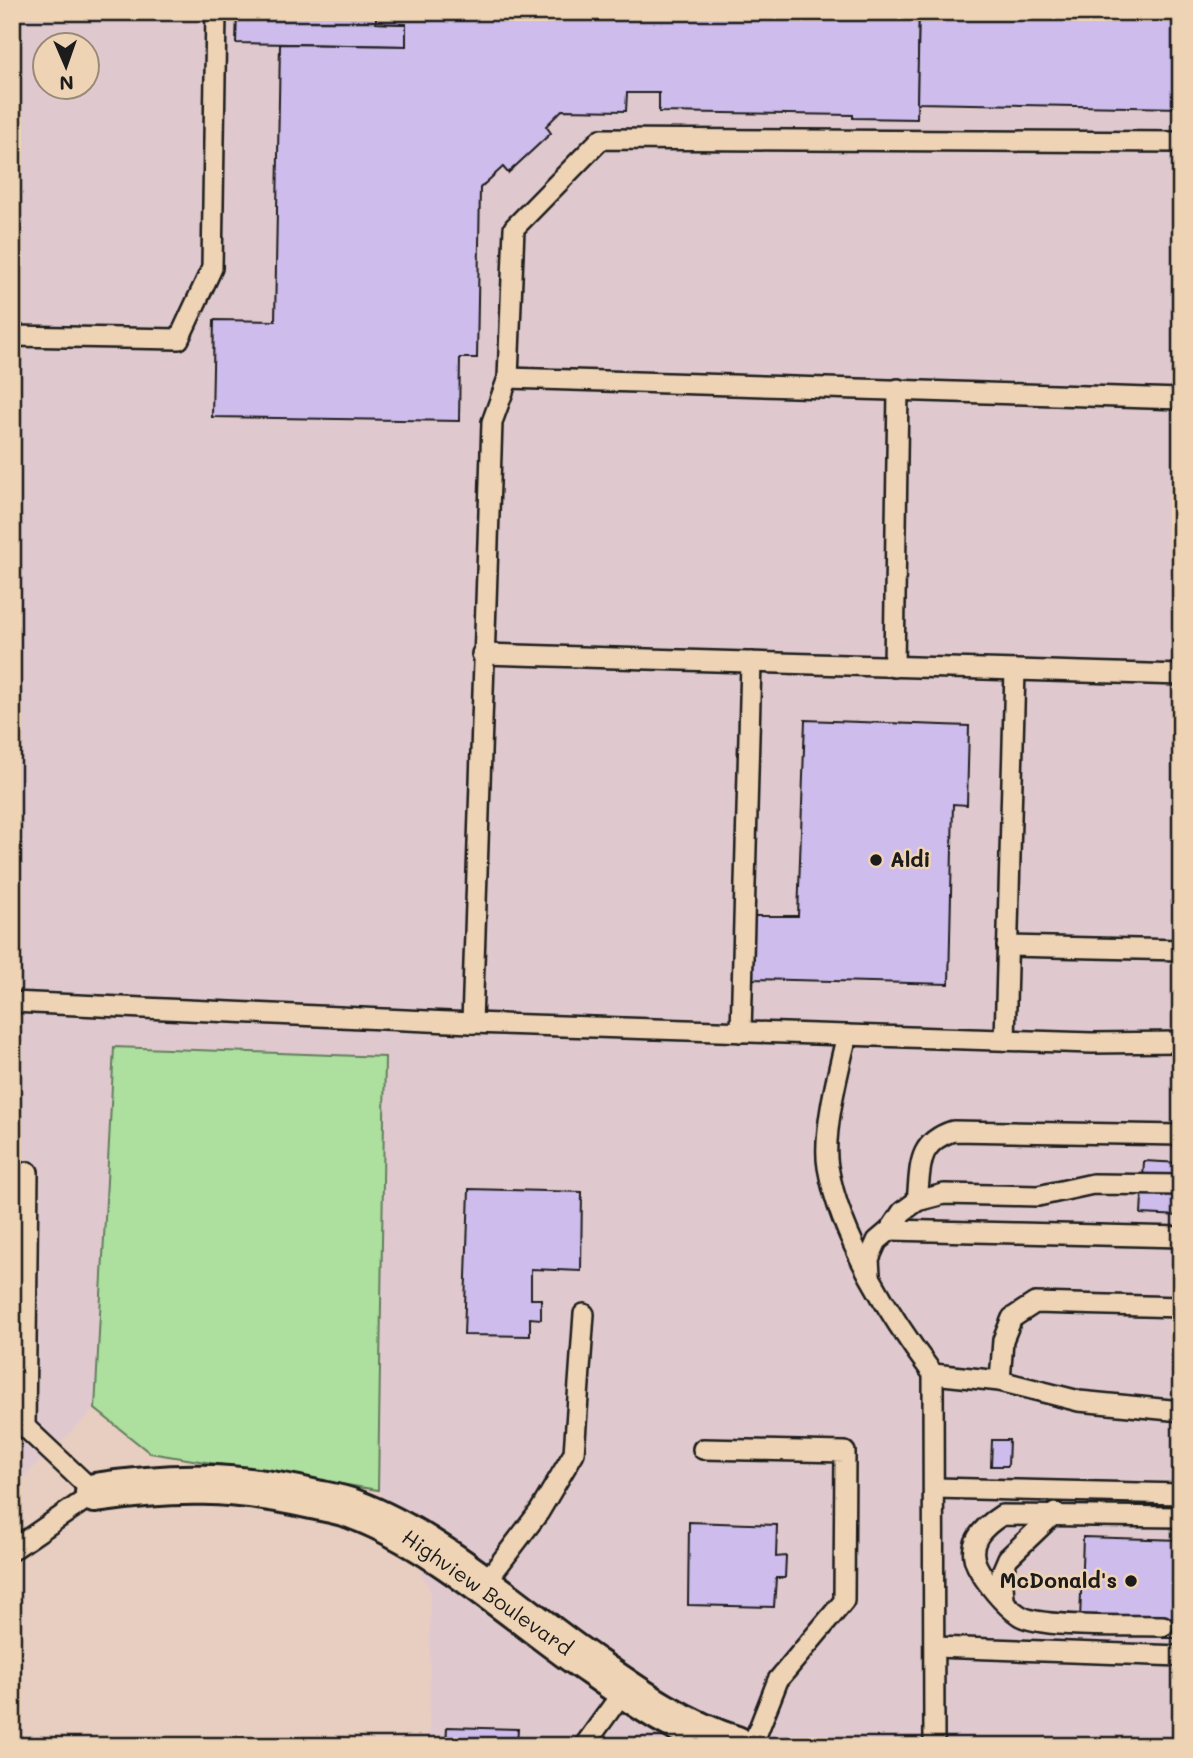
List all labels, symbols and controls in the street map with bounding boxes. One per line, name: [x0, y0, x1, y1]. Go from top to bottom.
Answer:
north arrow: [32, 32, 102, 102]
text: N: [59, 71, 74, 96]
place label: Aldi: [890, 845, 931, 872]
marker: Aldi: [868, 852, 884, 868]
street label: Highview Boulevard: [397, 1523, 578, 1661]
place label: McDonald's: [1000, 1566, 1117, 1593]
marker: McDonald's: [1123, 1573, 1139, 1589]

